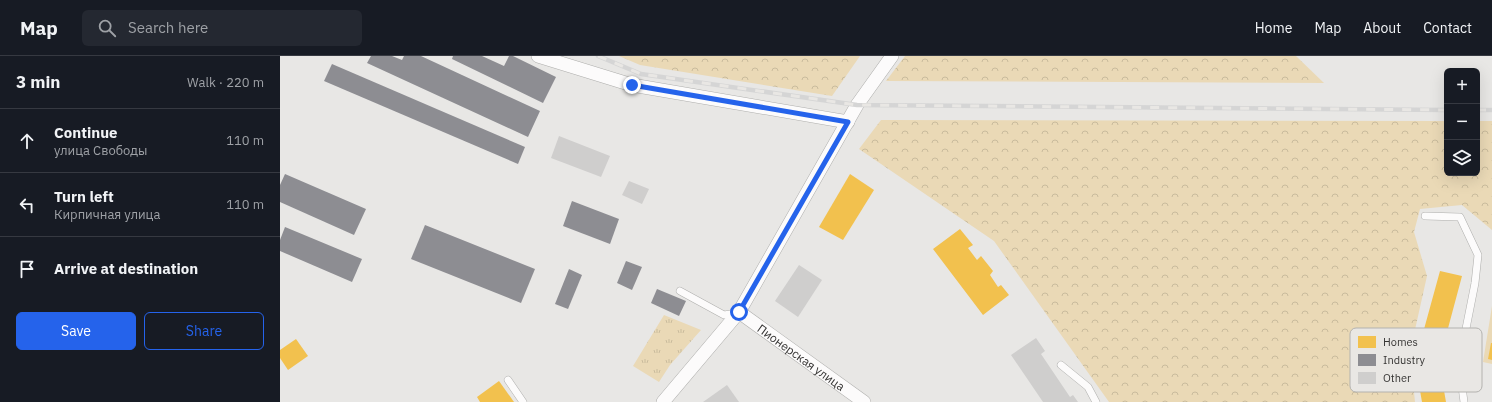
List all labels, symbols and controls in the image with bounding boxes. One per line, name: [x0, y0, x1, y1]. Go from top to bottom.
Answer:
search box: [82, 10, 362, 46]
text: Map: [20, 16, 58, 40]
icon: search: [96, 17, 118, 39]
text: Search here: [128, 18, 208, 37]
text: Home: [1255, 19, 1292, 37]
text: Map: [1314, 19, 1341, 37]
text: About: [1363, 19, 1401, 37]
text: Contact: [1423, 19, 1472, 37]
map controls: [1444, 68, 1480, 176]
button: +: [1444, 68, 1480, 104]
text: 3 min: [16, 71, 60, 93]
text: Walk · 220 m: [187, 74, 264, 91]
route end: [623, 76, 641, 94]
button: −: [1444, 104, 1480, 140]
text: Continue: [54, 123, 118, 142]
icon: ahead: [16, 130, 38, 152]
text: 110 m: [226, 132, 264, 149]
button: layers: [1444, 140, 1480, 176]
text: улица Свободы: [54, 142, 148, 159]
text: Turn left: [54, 187, 114, 206]
icon: left: [16, 194, 38, 216]
text: 110 m: [226, 196, 264, 213]
text: Кирпичная улица: [54, 206, 160, 223]
icon: arrive: [16, 258, 38, 280]
text: Arrive at destination: [54, 259, 198, 278]
route start: [730, 303, 748, 321]
button: Save: [16, 312, 136, 350]
button: Share: [144, 312, 264, 350]
street label: Пионерская улица: [755, 320, 849, 394]
legend: [1350, 328, 1482, 392]
text: Homes: [1383, 335, 1418, 349]
text: Industry: [1383, 353, 1426, 367]
text: Other: [1383, 371, 1411, 385]

